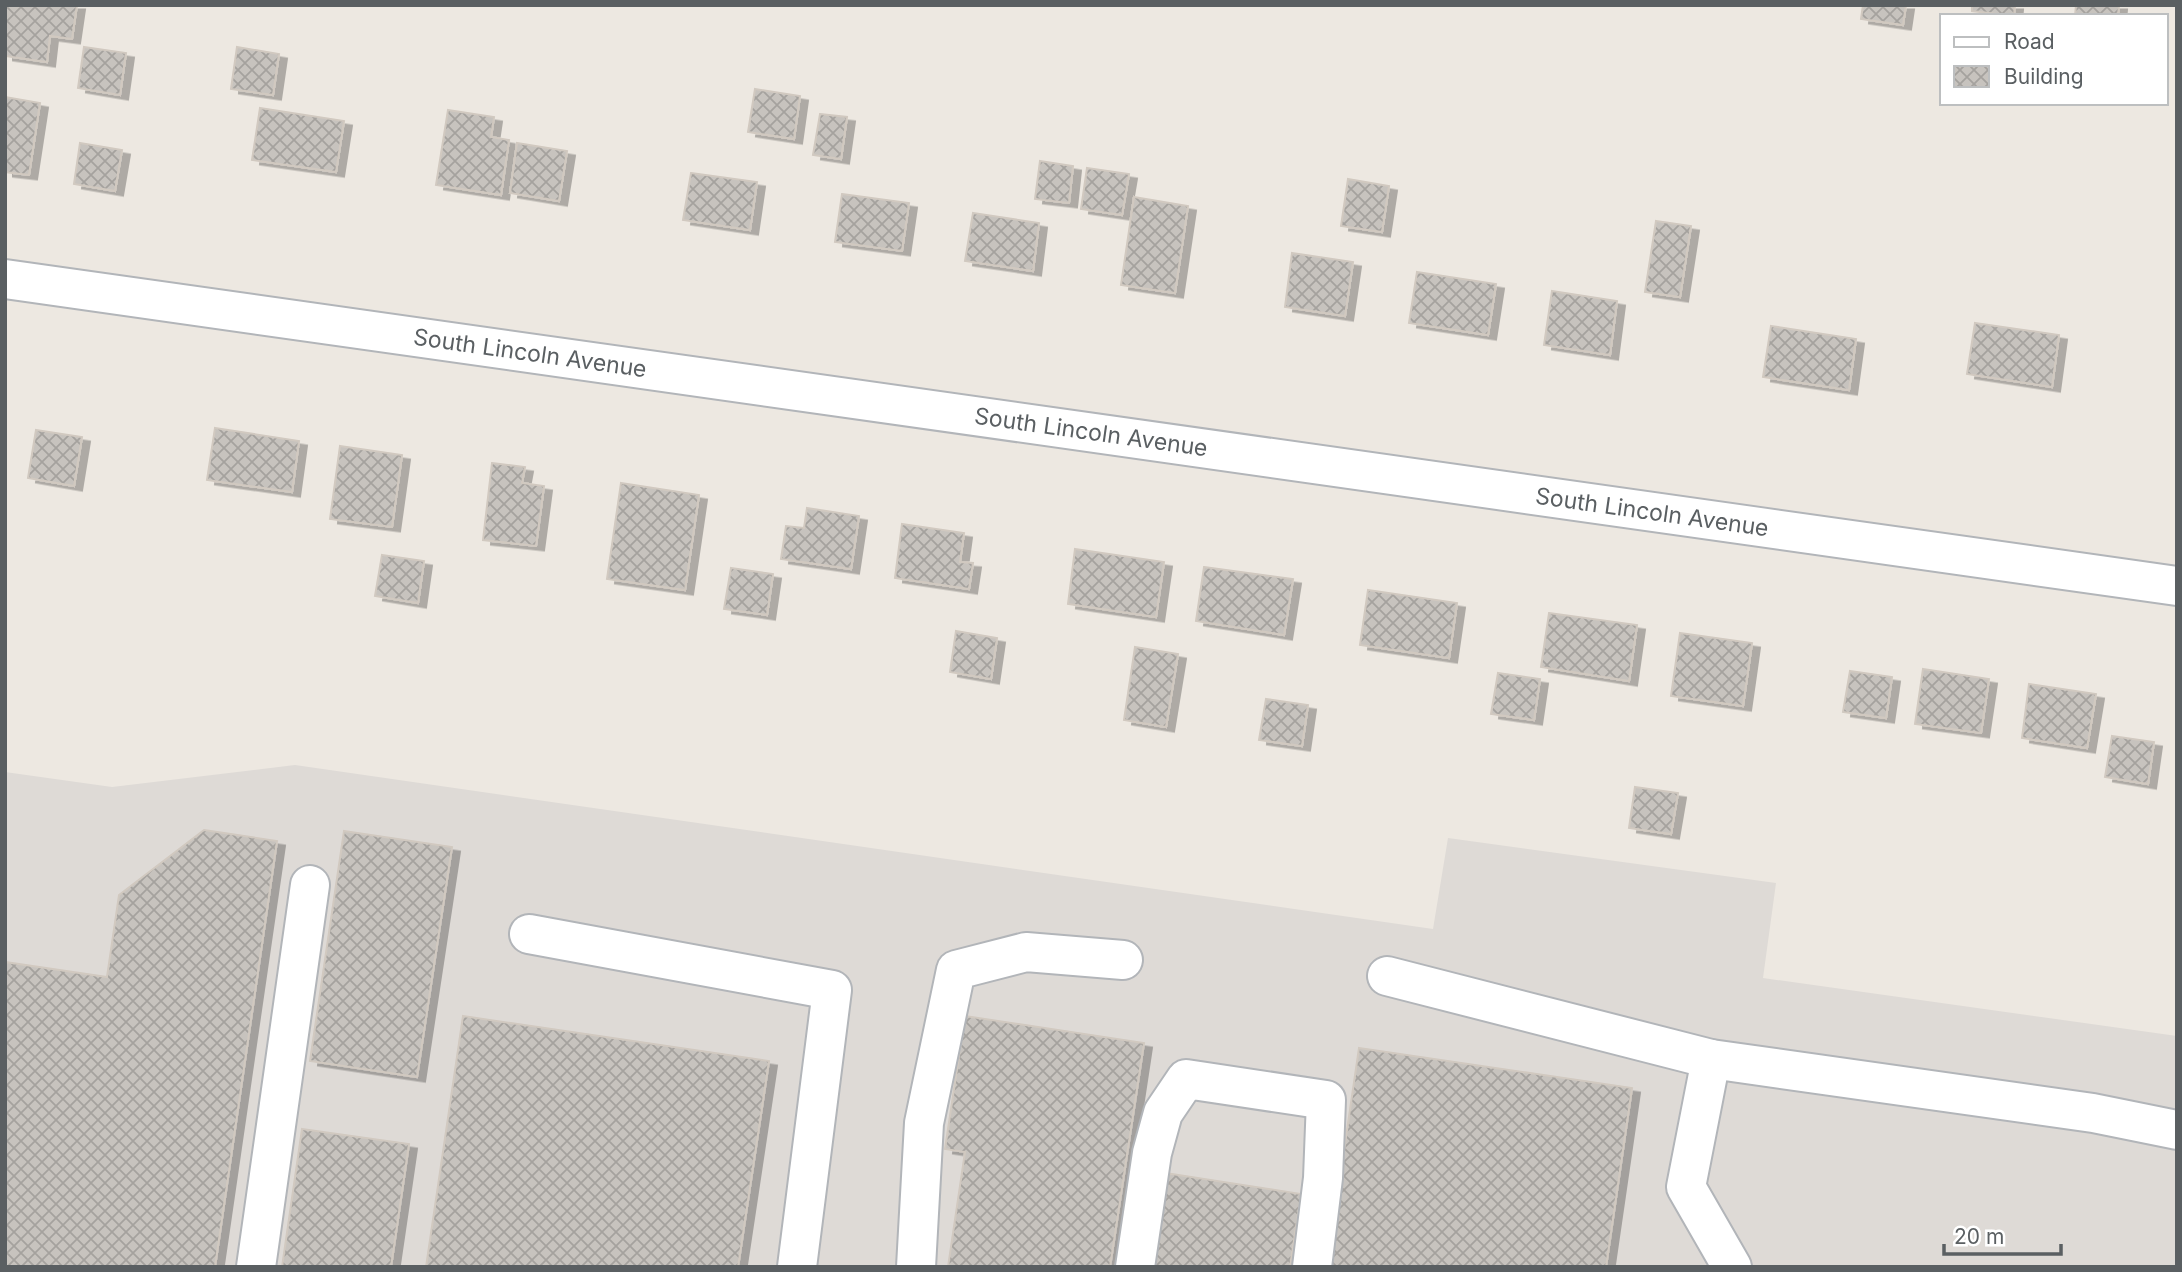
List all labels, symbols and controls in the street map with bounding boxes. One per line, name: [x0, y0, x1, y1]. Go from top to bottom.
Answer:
legend: [1940, 14, 2168, 105]
text: Road: [2004, 29, 2055, 54]
text: Building: [2004, 64, 2084, 89]
street label: South Lincoln Avenue: [412, 323, 648, 383]
street label: South Lincoln Avenue: [973, 402, 1209, 462]
street label: South Lincoln Avenue: [1534, 482, 1770, 542]
scale bar: [1944, 1212, 2061, 1256]
text: 20 m: [1954, 1224, 2004, 1249]

